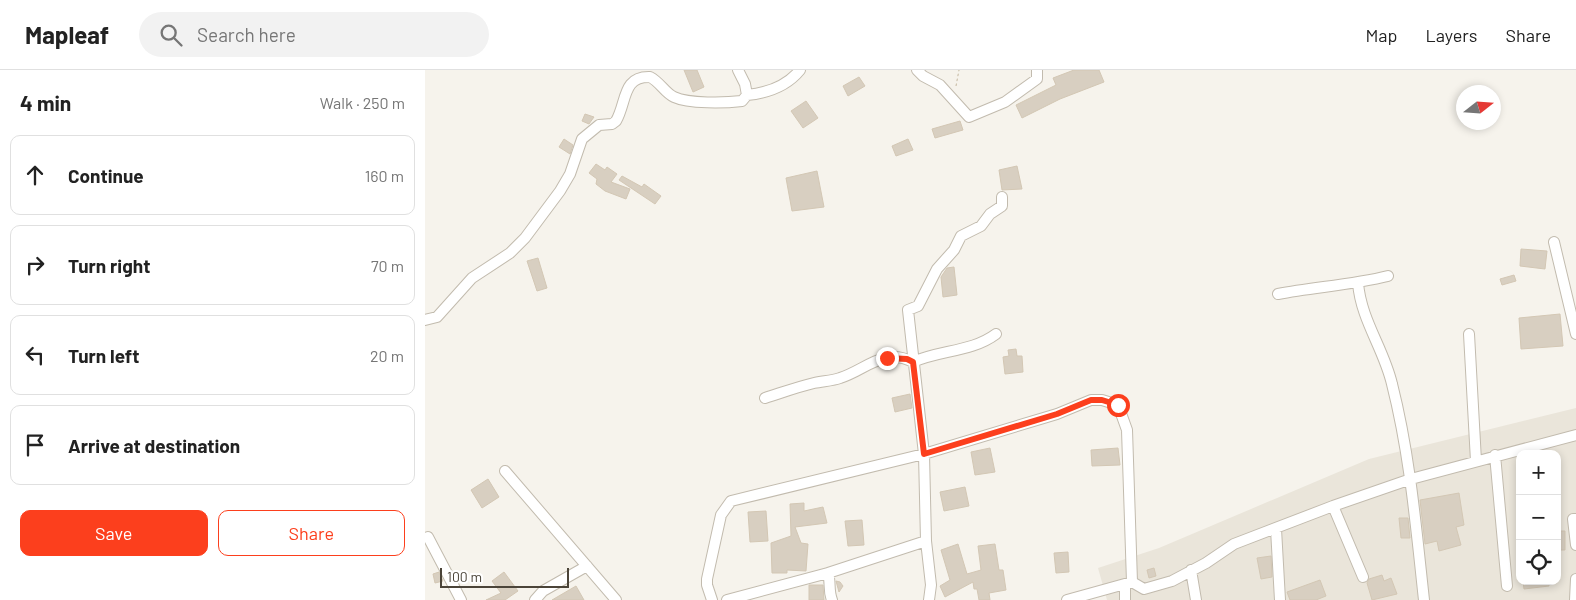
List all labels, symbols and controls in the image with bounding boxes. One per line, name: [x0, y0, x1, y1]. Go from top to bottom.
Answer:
search box: [139, 12, 489, 57]
text: Mapleaf: [25, 20, 109, 49]
icon: search: [157, 21, 185, 49]
text: Search here: [197, 23, 296, 46]
text: Map: [1365, 24, 1397, 46]
text: Layers: [1425, 24, 1478, 46]
text: Share: [1506, 24, 1551, 46]
north arrow: [1456, 85, 1501, 130]
text: 4 min: [20, 90, 71, 115]
text: Walk · 250 m: [320, 93, 405, 112]
icon: ahead: [21, 161, 49, 189]
text: Continue: [68, 164, 144, 187]
text: 160 m: [365, 166, 404, 185]
icon: right: [21, 251, 49, 279]
text: Turn right: [68, 254, 150, 277]
text: 70 m: [371, 256, 404, 275]
icon: left: [21, 341, 49, 369]
text: Turn left: [68, 344, 139, 367]
text: 20 m: [370, 346, 404, 365]
route end: [876, 347, 899, 370]
route start: [1107, 394, 1130, 417]
icon: arrive: [21, 431, 49, 459]
text: Arrive at destination: [68, 434, 240, 457]
map controls: [1516, 450, 1561, 585]
button: +: [1516, 450, 1561, 495]
button: −: [1516, 495, 1561, 540]
button: Save: [20, 510, 208, 556]
button: Share: [218, 510, 405, 556]
button: locate: [1516, 540, 1561, 585]
scale bar: [440, 565, 569, 588]
text: 100 m: [447, 568, 482, 585]

